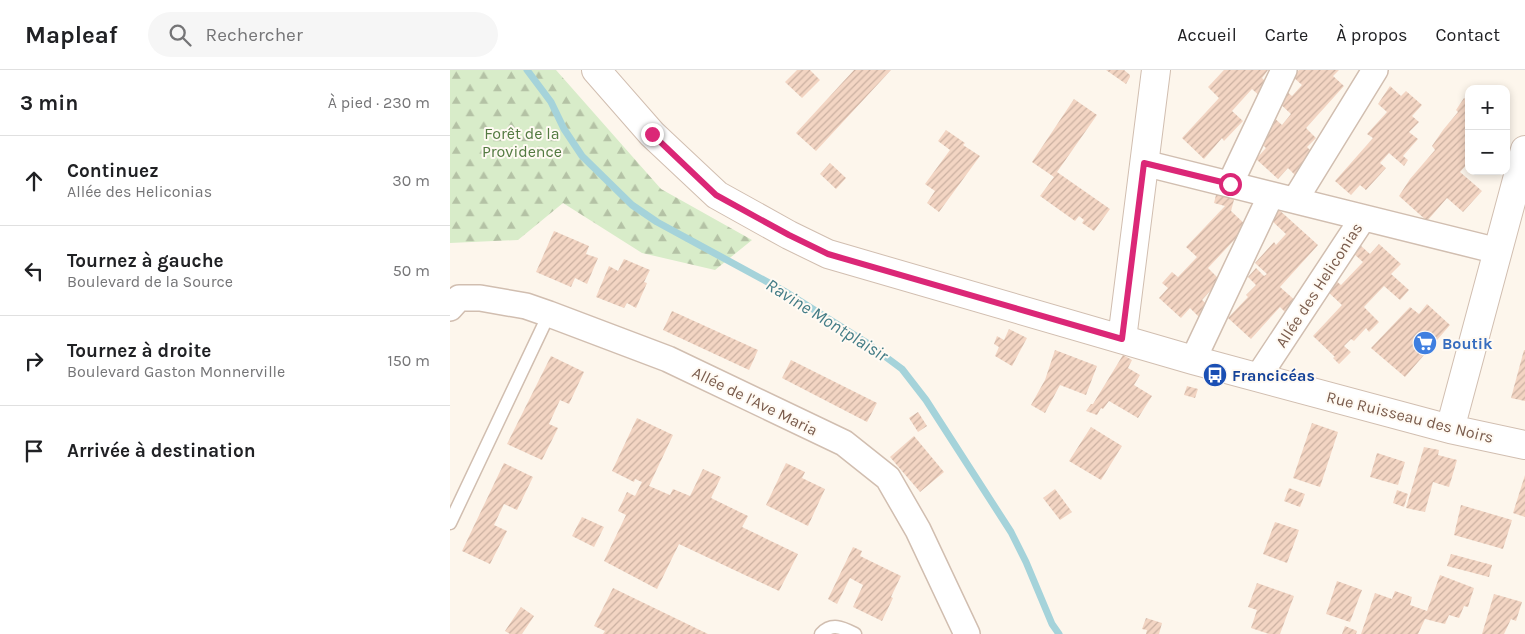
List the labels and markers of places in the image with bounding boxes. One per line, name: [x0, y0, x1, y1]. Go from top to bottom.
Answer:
supermarket icon: Boutik: [1412, 330, 1438, 356]
place label: Boutik: [1442, 334, 1493, 353]
bus stop icon: Francicéas: [1202, 362, 1228, 388]
place label: Francicéas: [1232, 366, 1315, 385]

